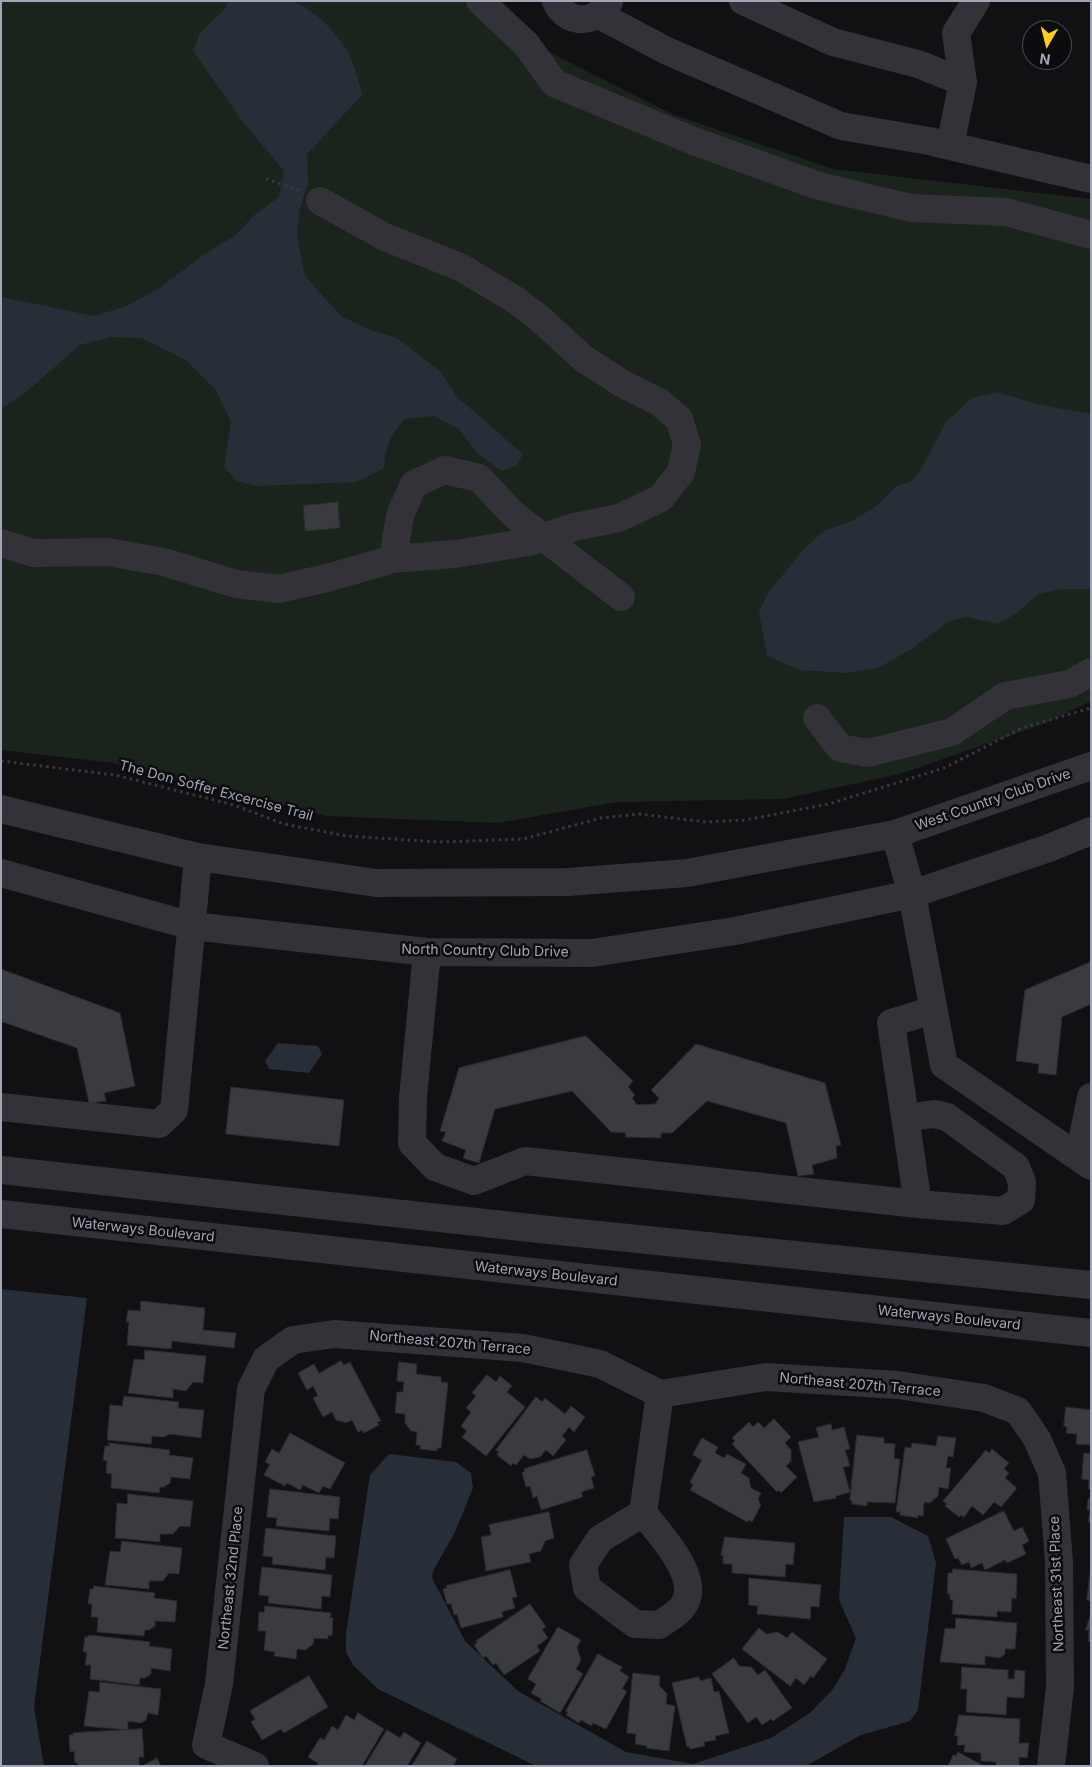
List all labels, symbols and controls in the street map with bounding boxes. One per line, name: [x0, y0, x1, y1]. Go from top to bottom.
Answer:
north arrow: [1022, 20, 1072, 70]
text: N: [1039, 50, 1051, 69]
street label: The Don Soffer Excercise Trail: [117, 757, 315, 825]
street label: West Country Club Drive: [913, 765, 1073, 835]
street label: North Country Club Drive: [401, 941, 569, 961]
street label: Waterways Boulevard: [71, 1214, 215, 1246]
street label: Waterways Boulevard: [474, 1258, 618, 1290]
street label: Waterways Boulevard: [877, 1302, 1021, 1334]
street label: Northeast 207th Terrace: [369, 1328, 531, 1358]
street label: Northeast 207th Terrace: [779, 1370, 941, 1400]
street label: Northeast 32nd Place: [215, 1506, 247, 1650]
street label: Northeast 31st Place: [1046, 1516, 1068, 1652]

